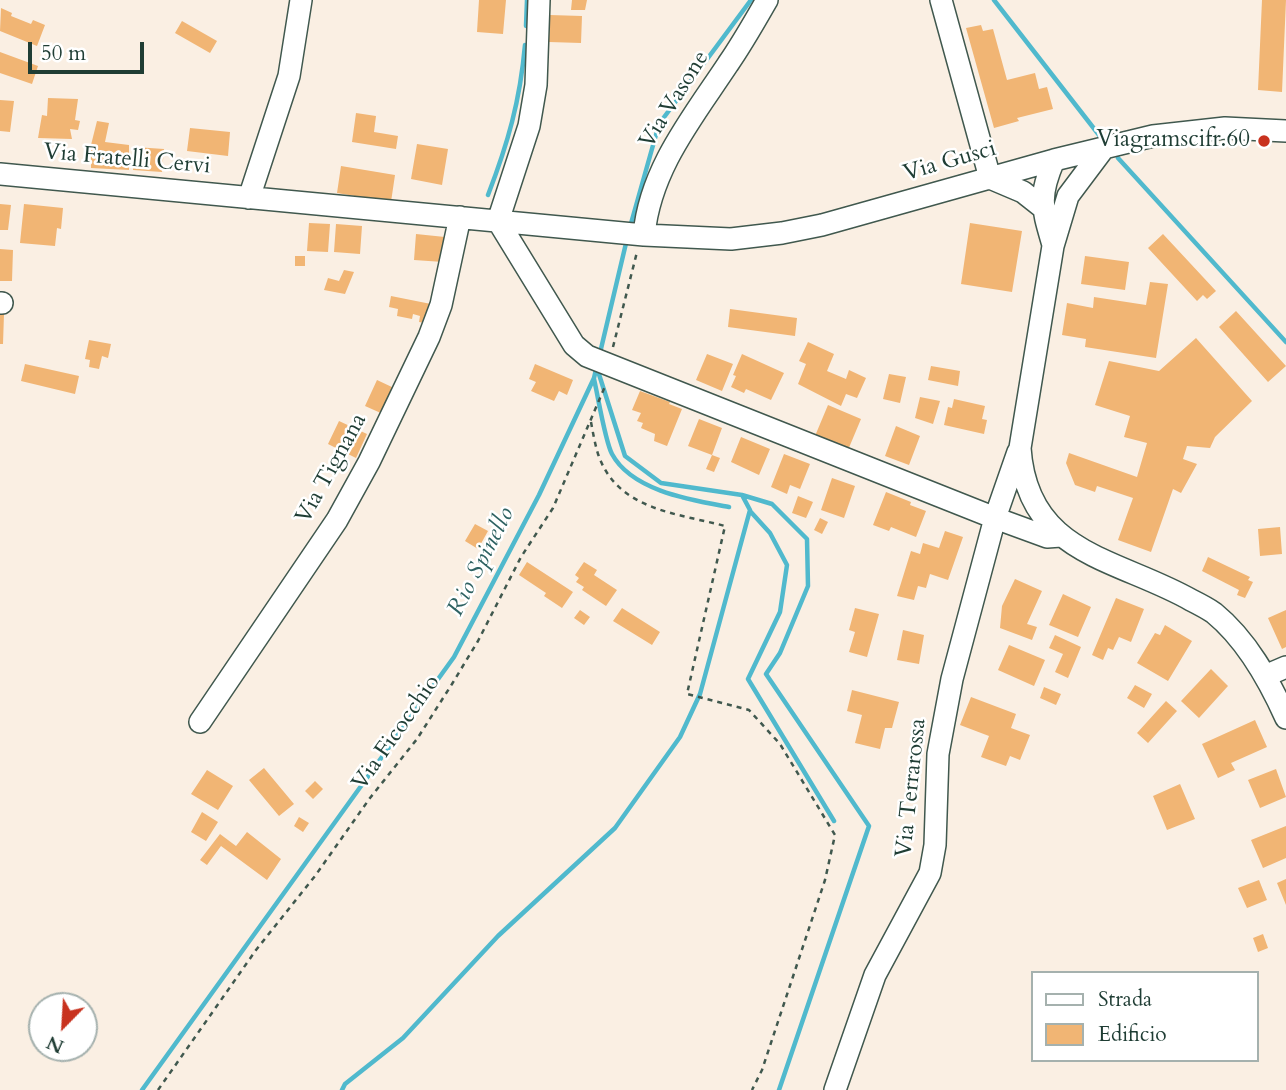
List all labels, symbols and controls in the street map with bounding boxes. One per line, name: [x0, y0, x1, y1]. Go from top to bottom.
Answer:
scale bar: [32, 28, 147, 72]
text: 50 m: [41, 39, 86, 68]
street label: Via Vasone: [634, 46, 716, 154]
place label: Viagramscifr.60: [1097, 127, 1250, 155]
marker: Viagramscifr.60: [1256, 133, 1272, 149]
street label: Via Gusci: [901, 136, 999, 188]
street label: Via Fratelli Cervi: [42, 139, 212, 181]
street label: Via Tignana: [290, 409, 374, 529]
water label: Rio Spinello: [442, 503, 522, 621]
street label: Via Ficocchio: [347, 670, 447, 796]
street label: Via Terrarossa: [891, 717, 933, 859]
legend: [1030, 971, 1258, 1062]
text: Strada: [1098, 985, 1152, 1014]
north arrow: [28, 992, 98, 1062]
text: Edificio: [1098, 1020, 1167, 1049]
text: N: [42, 1029, 68, 1060]

